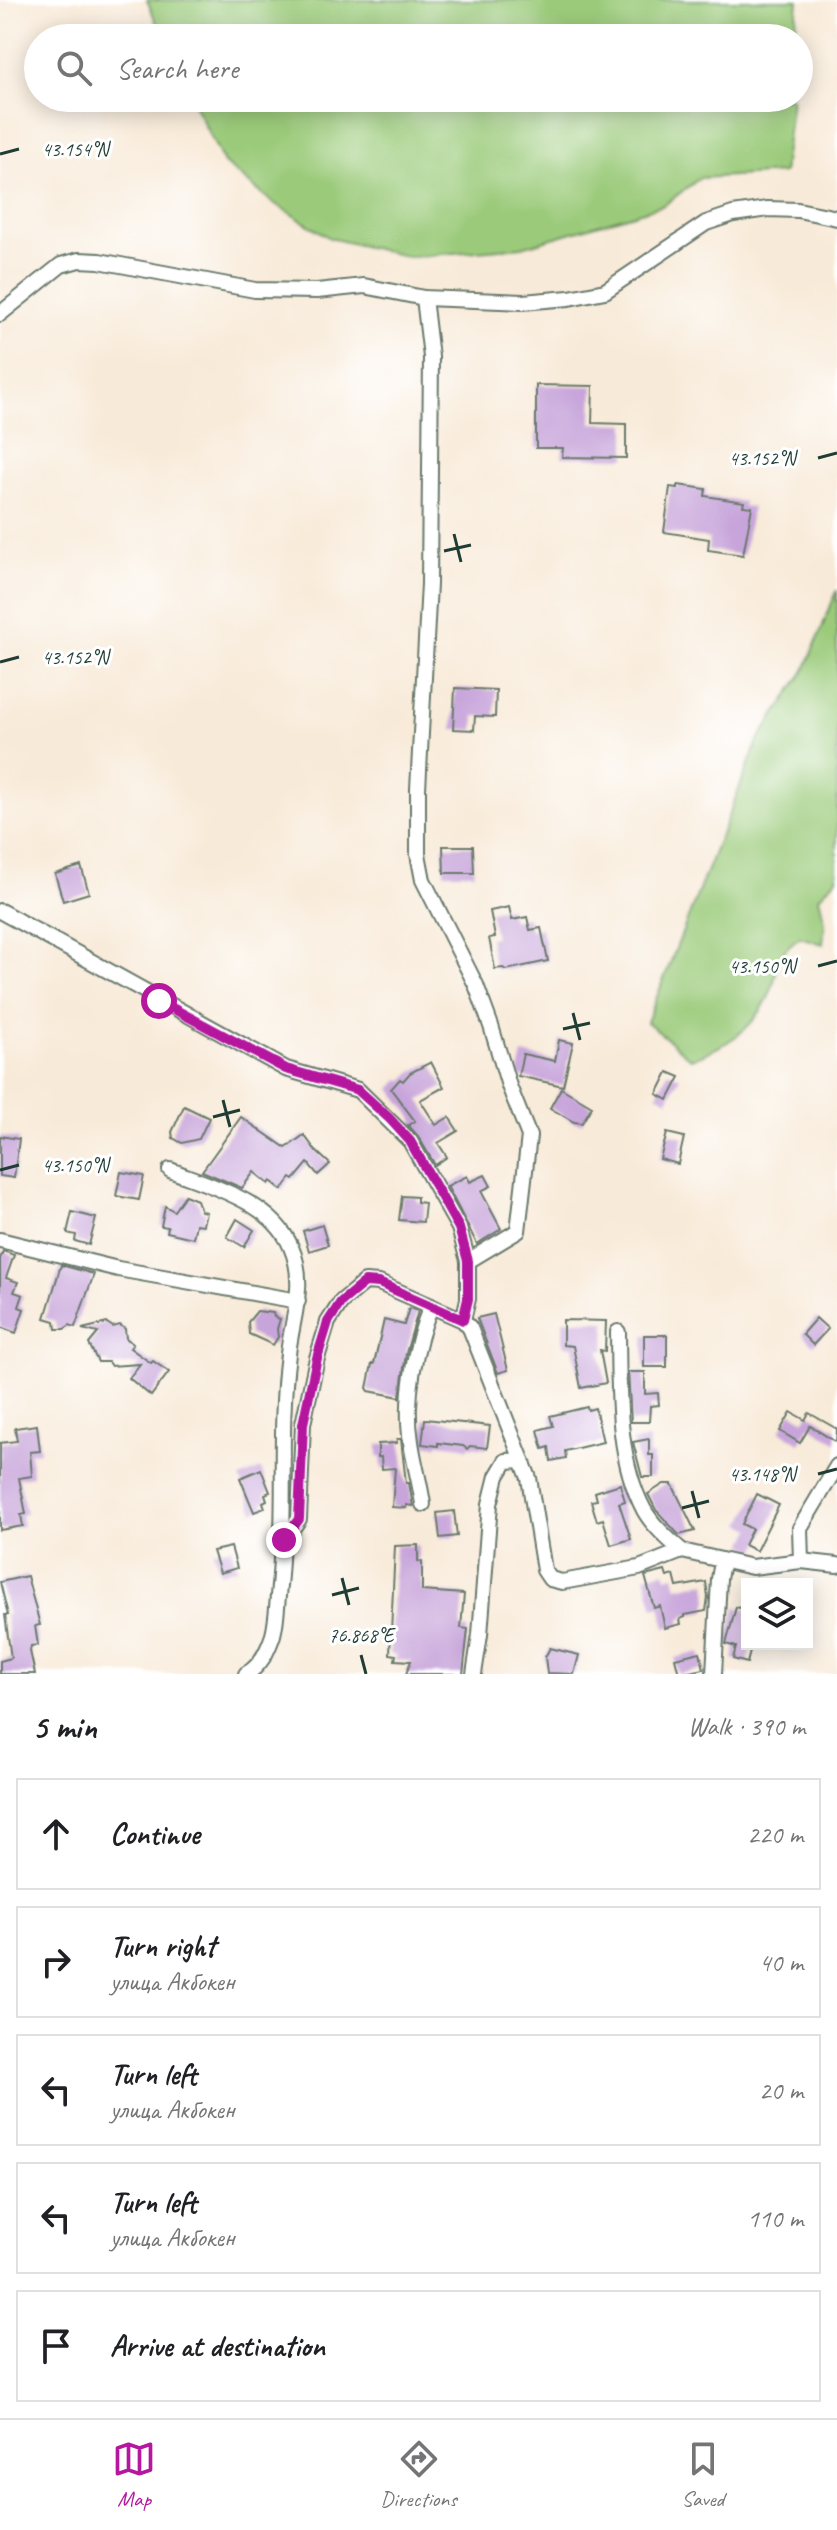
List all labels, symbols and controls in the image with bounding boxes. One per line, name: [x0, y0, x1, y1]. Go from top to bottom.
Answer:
search box: [24, 24, 813, 112]
icon: search: [52, 46, 96, 90]
text: Search here: [116, 49, 238, 87]
text: 43.154°N: [42, 137, 111, 162]
text: 43.152°N: [729, 446, 798, 471]
text: 43.152°N: [42, 645, 111, 670]
text: 43.150°N: [729, 954, 798, 979]
route start: [141, 983, 177, 1019]
text: 43.150°N: [42, 1153, 111, 1178]
text: 43.148°N: [729, 1462, 798, 1487]
route end: [266, 1522, 302, 1558]
map controls: [741, 1578, 813, 1650]
button: layers: [741, 1578, 813, 1650]
text: 76.868°E: [328, 1623, 396, 1648]
text: 5 min: [32, 1705, 97, 1748]
text: Walk · 390 m: [688, 1710, 805, 1743]
icon: ahead: [34, 1812, 78, 1856]
text: Continue: [110, 1815, 200, 1853]
text: 220 m: [747, 1818, 803, 1851]
text: Turn right: [110, 1927, 215, 1965]
icon: right: [34, 1940, 78, 1984]
text: 40 m: [759, 1946, 803, 1979]
text: улица Акбокен: [110, 1965, 234, 1998]
text: Turn left: [110, 2055, 197, 2093]
icon: left: [34, 2068, 78, 2112]
text: 20 m: [759, 2074, 803, 2107]
text: улица Акбокен: [110, 2093, 234, 2126]
text: Turn left: [110, 2183, 197, 2221]
icon: left: [34, 2196, 78, 2240]
text: 110 m: [747, 2202, 803, 2235]
text: улица Акбокен: [110, 2221, 234, 2254]
icon: arrive: [34, 2324, 78, 2368]
text: Arrive at destination: [110, 2327, 325, 2365]
tab: Map: [112, 2437, 156, 2513]
tab: Directions: [380, 2437, 457, 2513]
tab: Saved: [681, 2437, 725, 2513]

